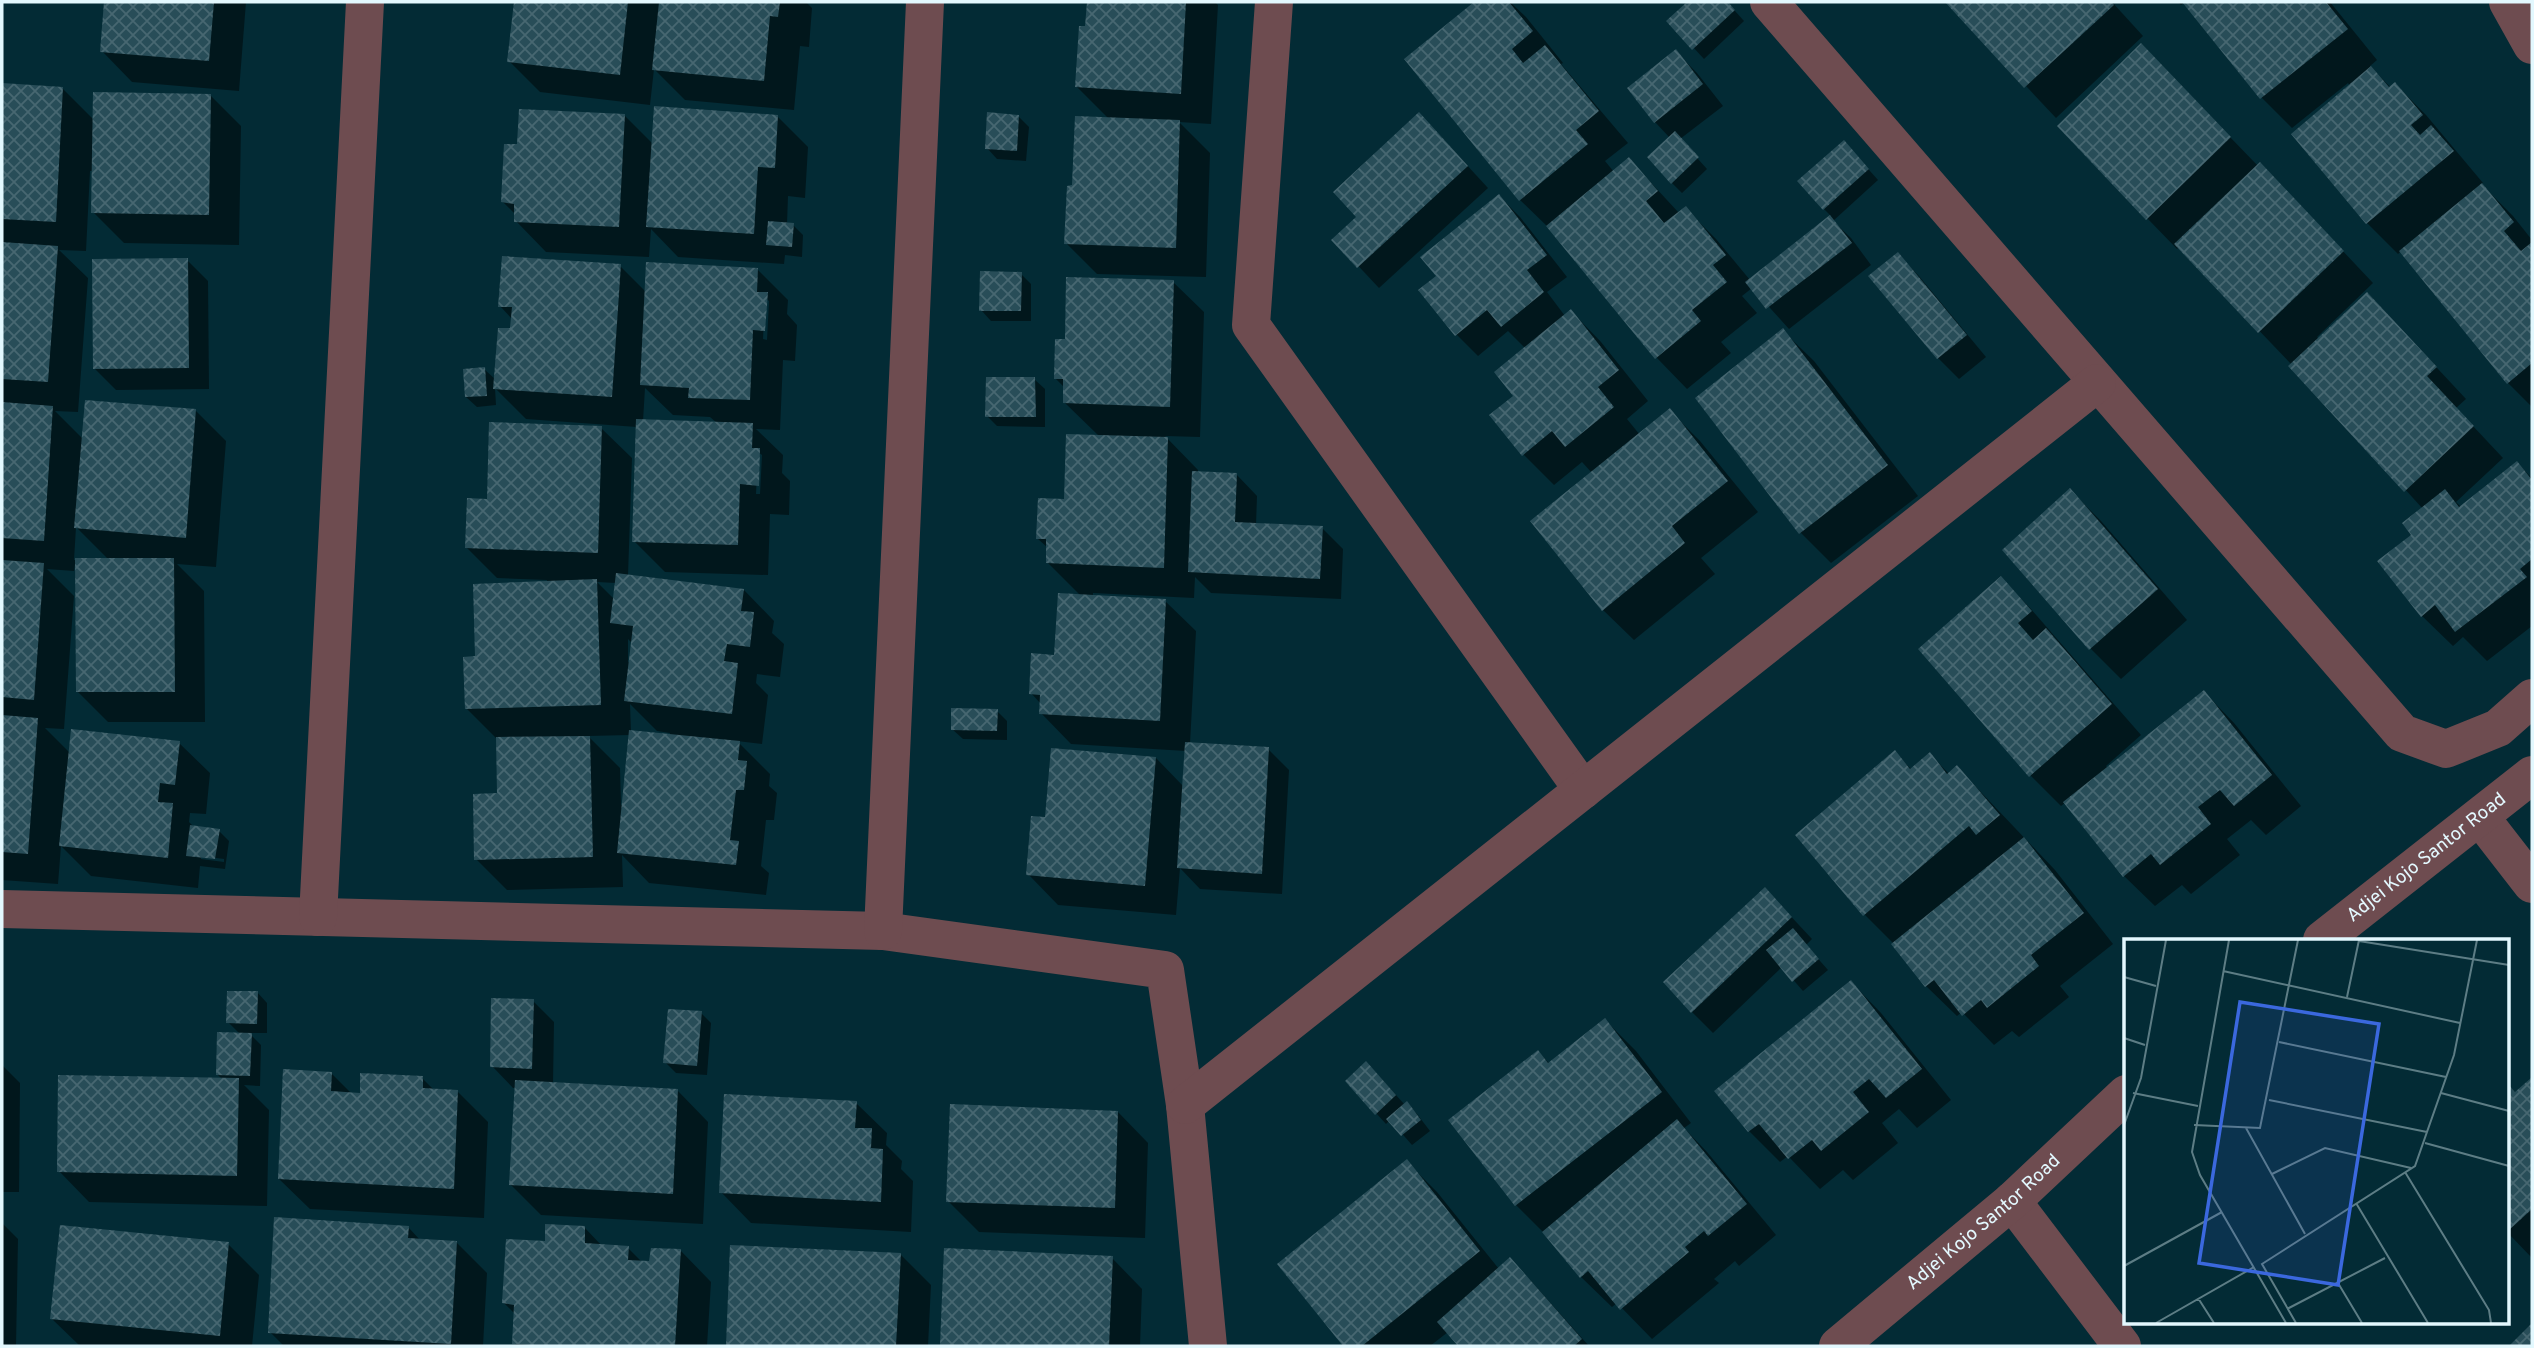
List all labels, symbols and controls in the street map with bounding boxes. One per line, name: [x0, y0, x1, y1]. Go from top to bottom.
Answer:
street label: Adjei Kojo Santor Road: [2342, 788, 2511, 928]
inset map: [2124, 939, 2510, 1324]
street label: Adjei Kojo Santor Road: [1902, 1149, 2066, 1296]

